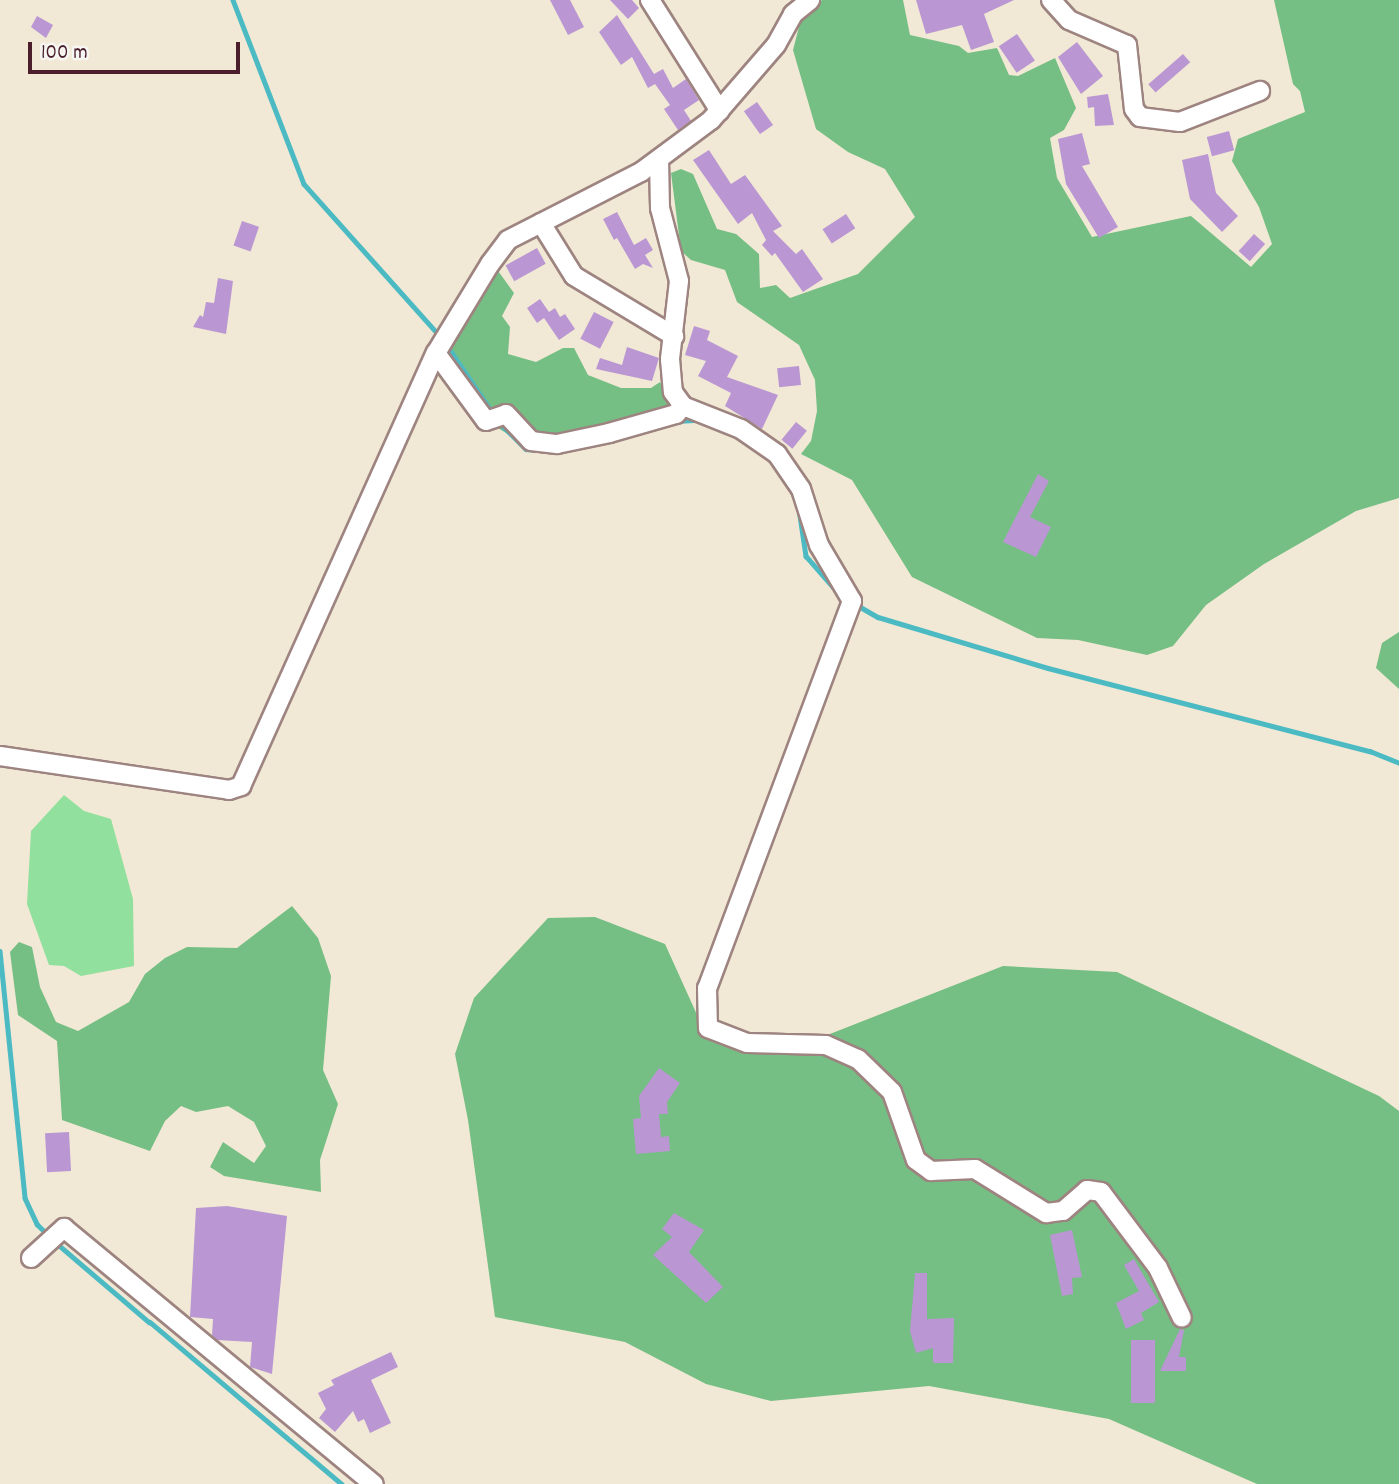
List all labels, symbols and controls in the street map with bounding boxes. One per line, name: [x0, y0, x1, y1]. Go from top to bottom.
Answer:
scale bar: [32, 28, 243, 72]
text: 100 m: [41, 39, 88, 69]

